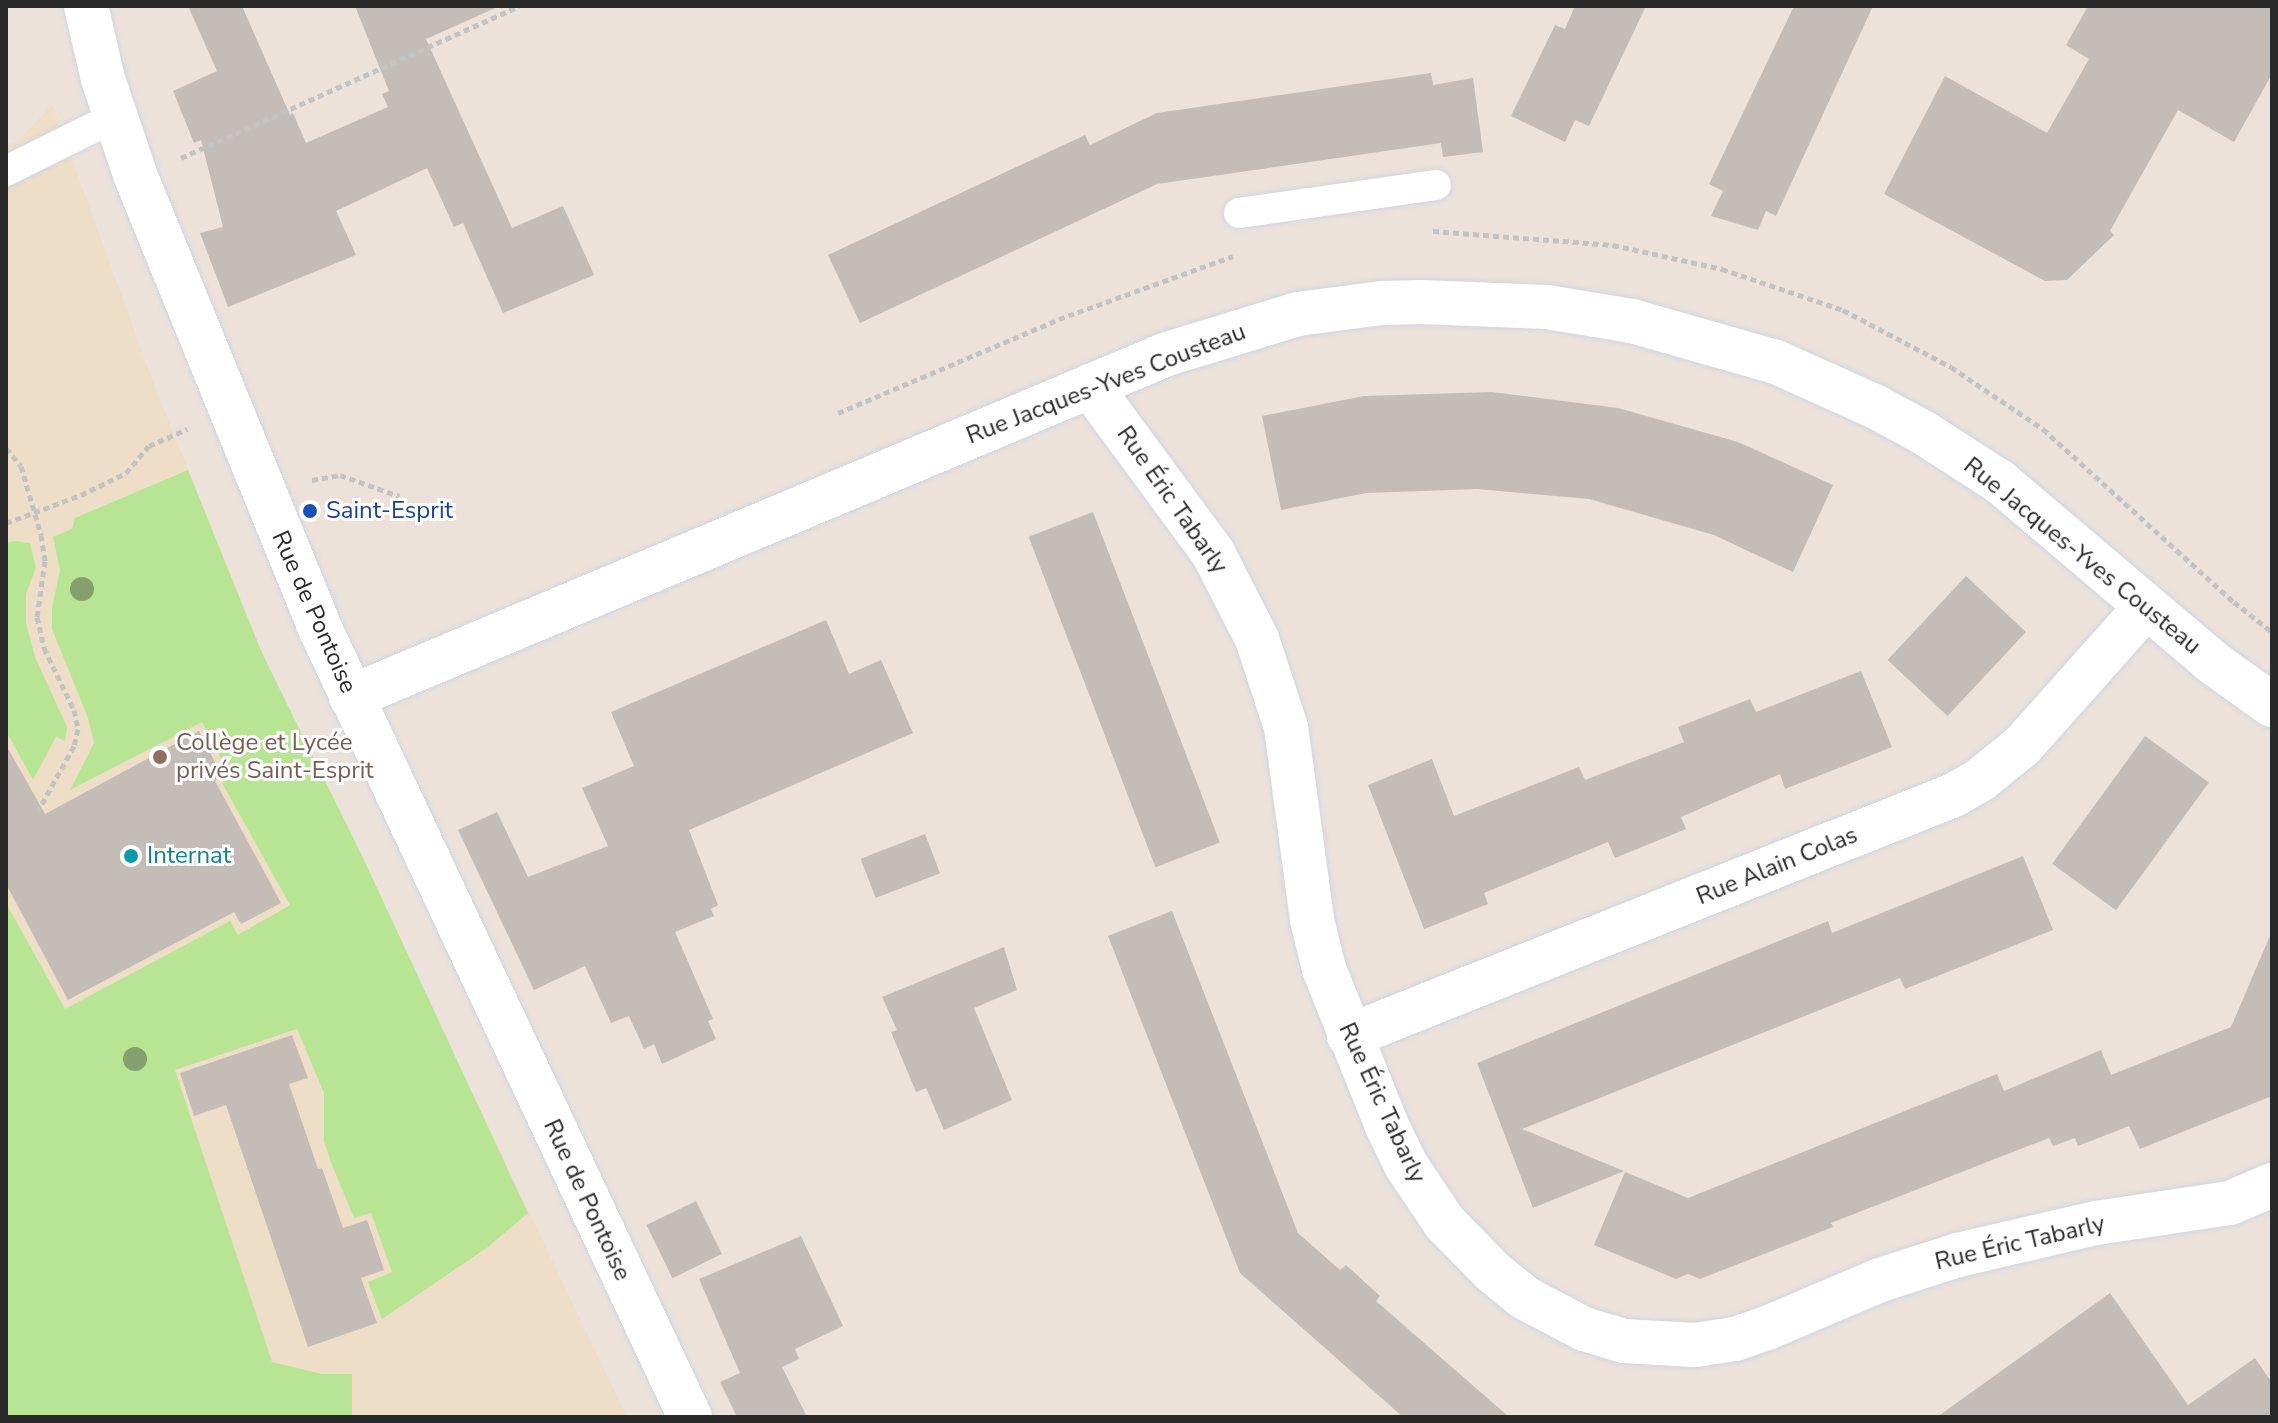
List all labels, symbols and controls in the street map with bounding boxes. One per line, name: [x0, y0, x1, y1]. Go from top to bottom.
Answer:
street label: Rue Jacques-Yves Cousteau: [962, 317, 1250, 451]
street label: Rue Éric Tabarly: [1110, 421, 1234, 579]
street label: Rue Jacques-Yves Cousteau: [1958, 451, 2206, 661]
place label: Saint-Esprit: [326, 497, 453, 525]
marker: Saint-Esprit: [301, 502, 319, 520]
street label: Rue de Pontoise: [265, 526, 363, 698]
place label: Collège et Lycée privés Saint-Esprit: [176, 729, 374, 785]
marker: Collège et Lycée privés Saint-Esprit: [151, 748, 169, 766]
street label: Rue Alain Colas: [1692, 821, 1862, 911]
place label: Internat: [147, 842, 231, 870]
marker: Internat: [122, 847, 140, 865]
street label: Rue Éric Tabarly: [1332, 1018, 1432, 1188]
street label: Rue de Pontoise: [537, 1115, 637, 1285]
street label: Rue Éric Tabarly: [1932, 1209, 2108, 1277]

